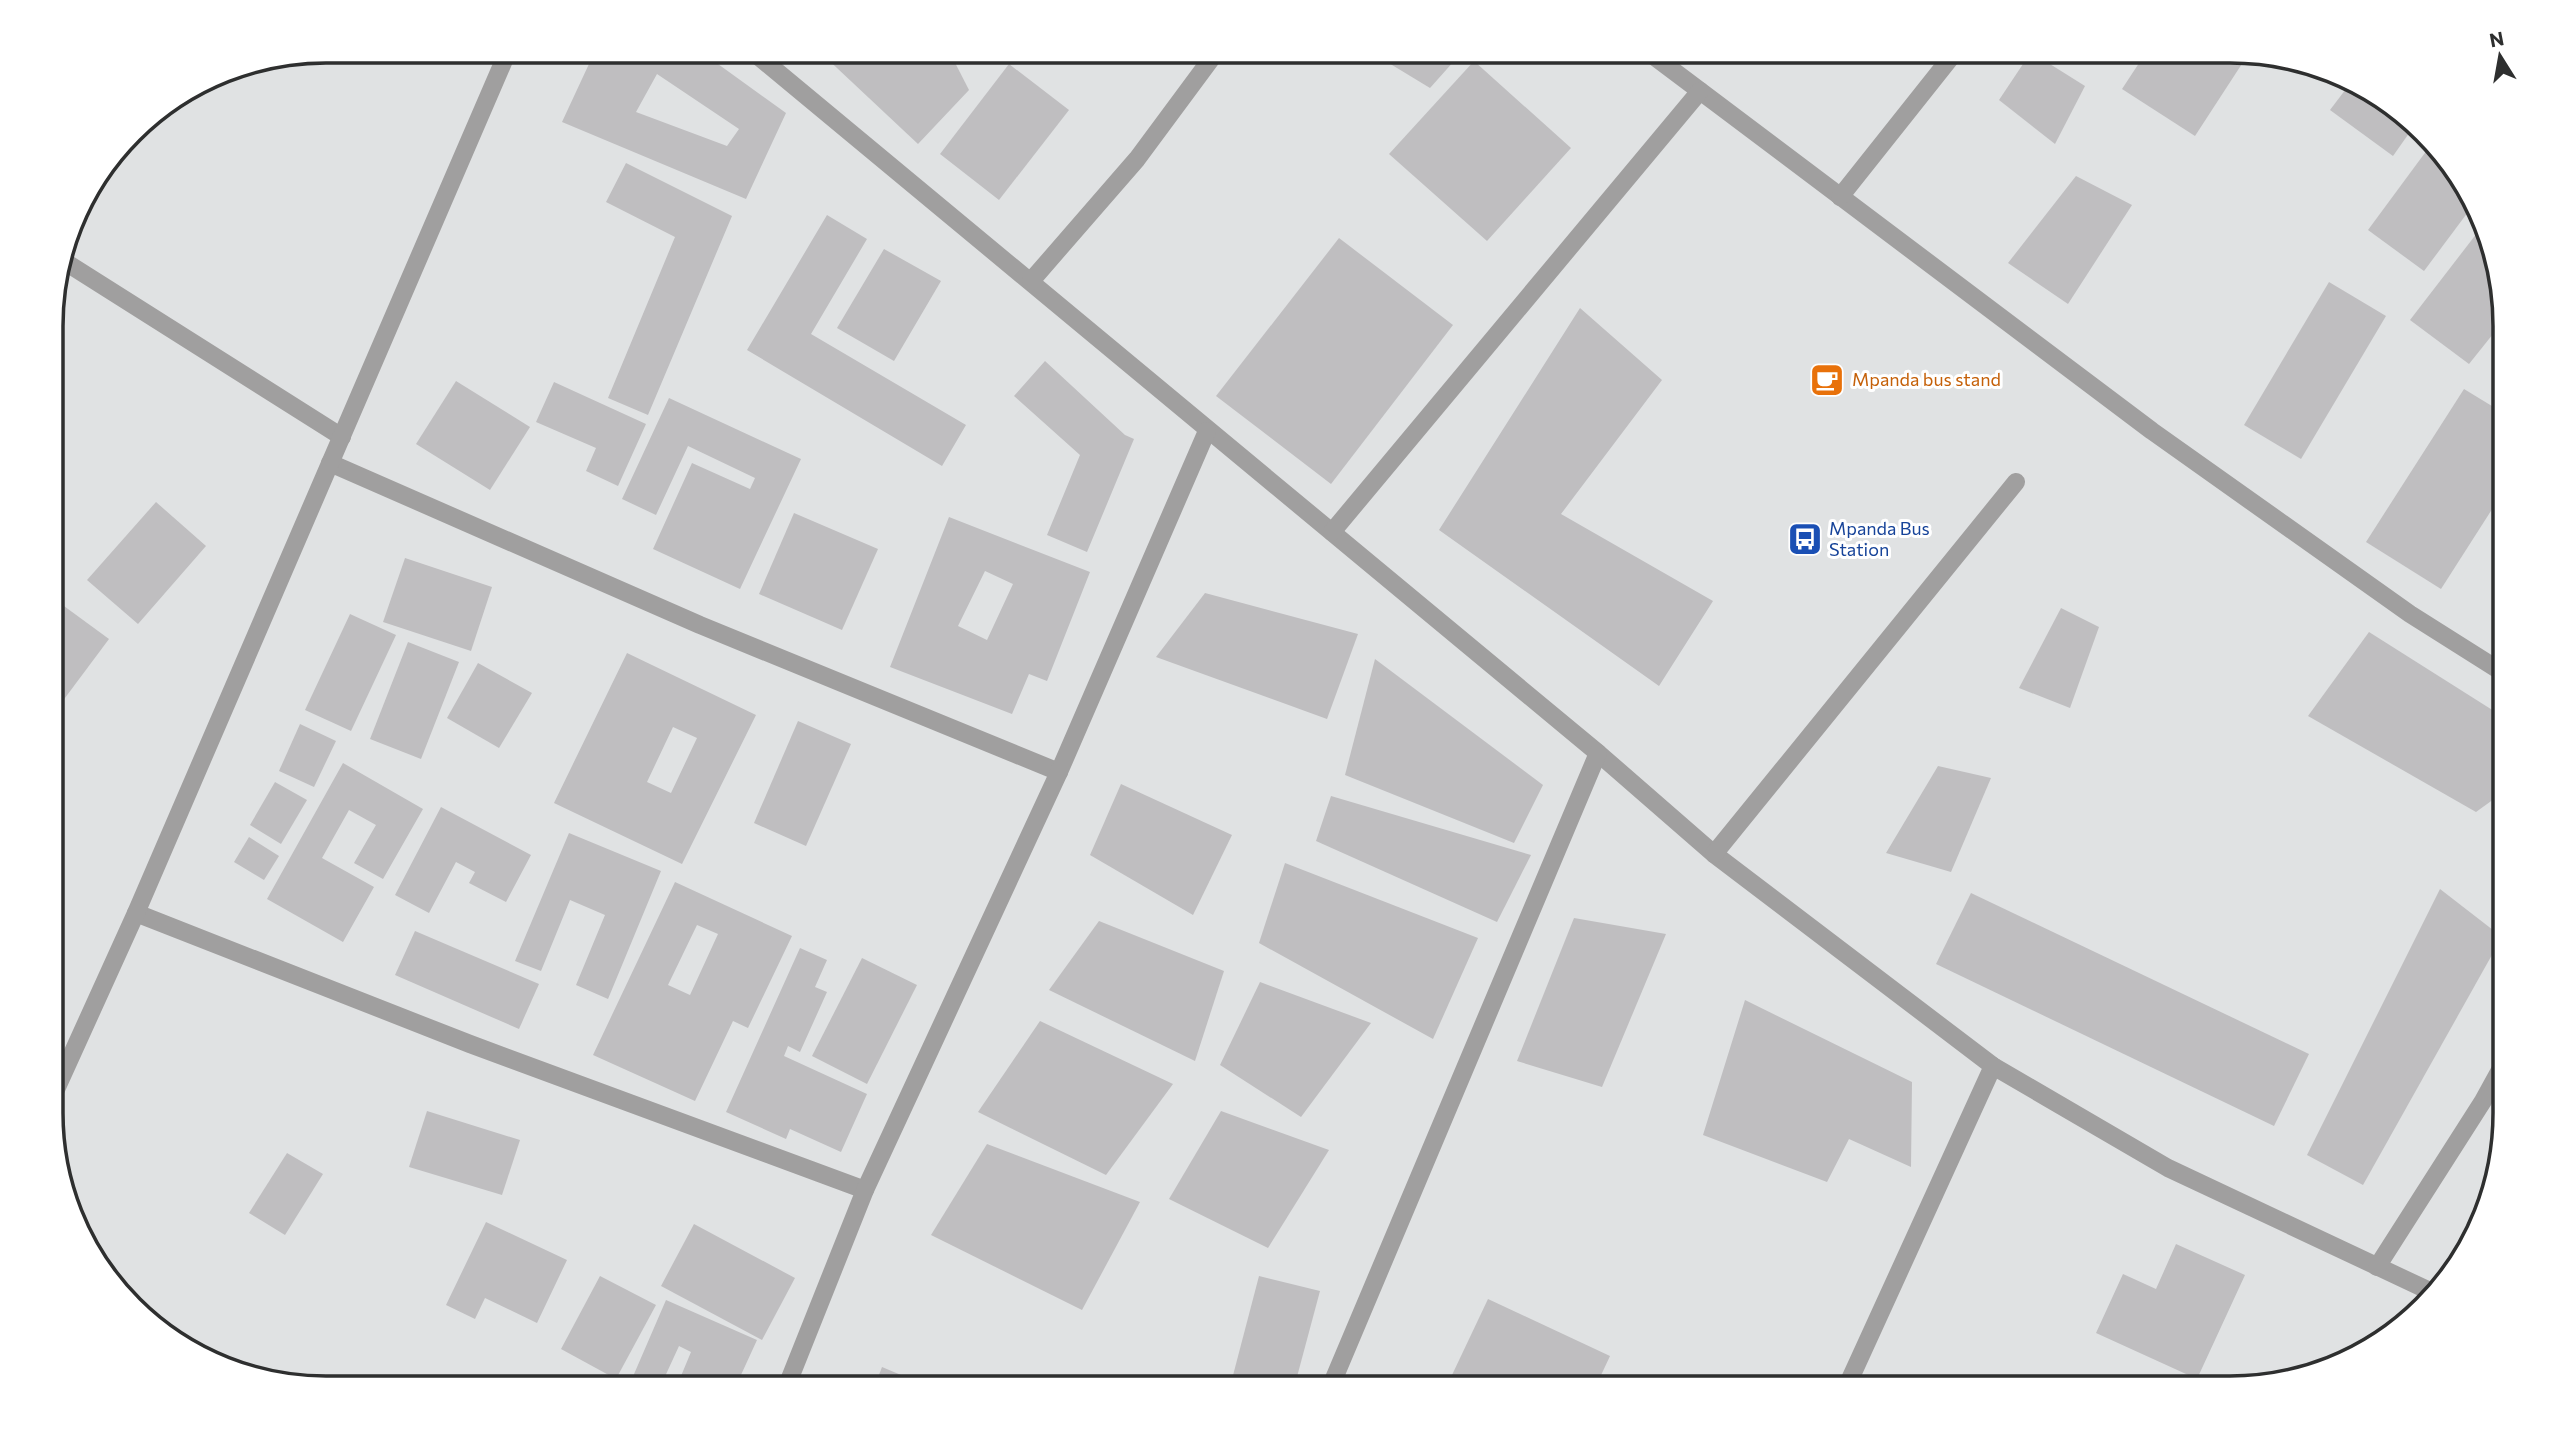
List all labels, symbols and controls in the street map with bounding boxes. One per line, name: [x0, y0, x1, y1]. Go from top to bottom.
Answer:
north arrow: [2465, 21, 2535, 91]
text: N: [2487, 26, 2506, 51]
cafe icon: Mpanda bus stand: [1808, 361, 1846, 399]
place label: Mpanda bus stand: [1852, 368, 2001, 390]
place label: Mpanda Bus Station: [1829, 517, 1930, 560]
bus stop icon: Mpanda Bus Station: [1786, 520, 1824, 558]

